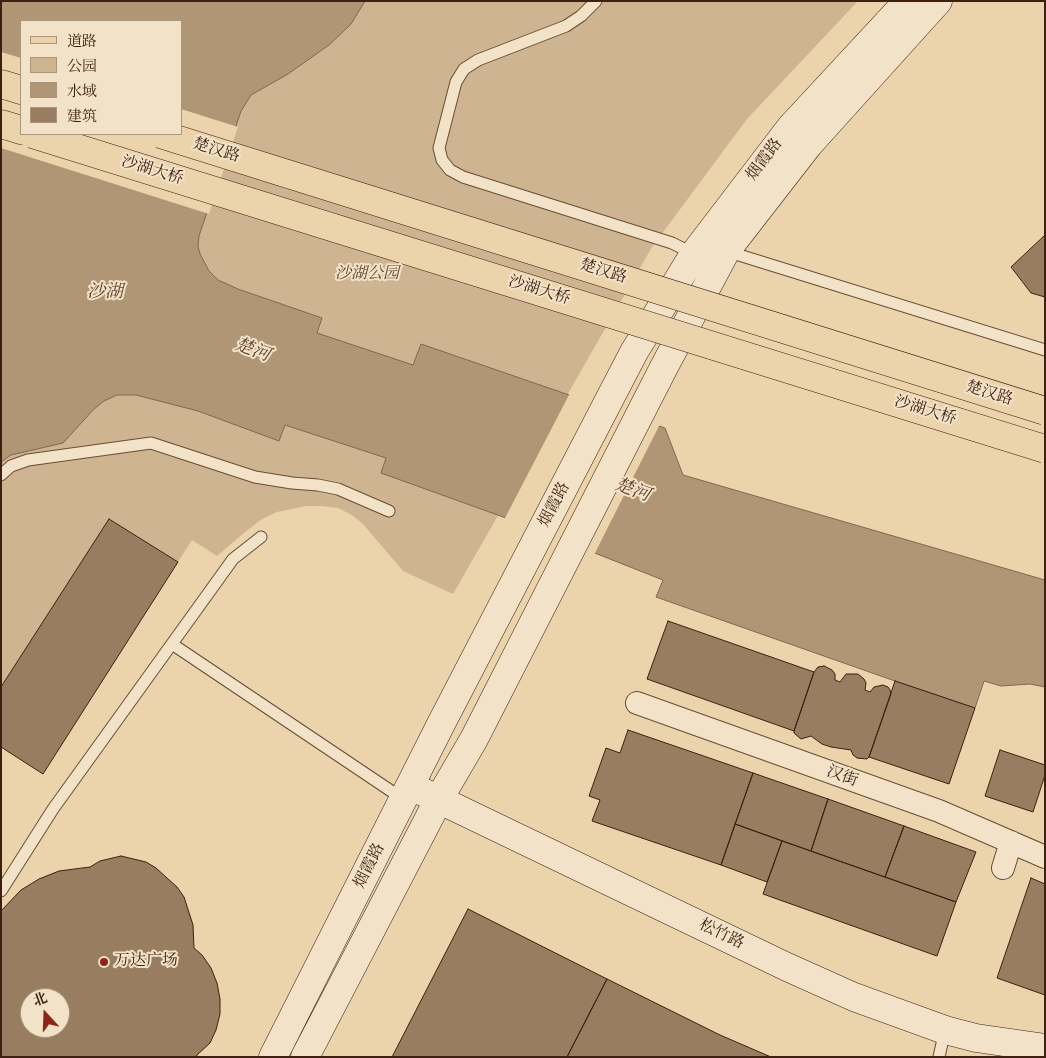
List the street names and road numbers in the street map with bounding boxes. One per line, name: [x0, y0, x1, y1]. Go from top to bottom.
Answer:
street label: 楚汉路: [190, 135, 242, 167]
street label: 烟霞路: [743, 135, 787, 185]
street label: 沙湖大桥: [119, 152, 185, 190]
street label: 楚汉路: [577, 256, 629, 288]
street label: 沙湖大桥: [506, 272, 572, 310]
street label: 楚汉路: [963, 378, 1015, 410]
street label: 沙湖大桥: [892, 392, 958, 430]
street label: 烟霞路: [535, 479, 575, 531]
street label: 汉街: [824, 763, 860, 791]
street label: 烟霞路: [351, 840, 389, 892]
street label: 松竹路: [695, 916, 747, 954]

